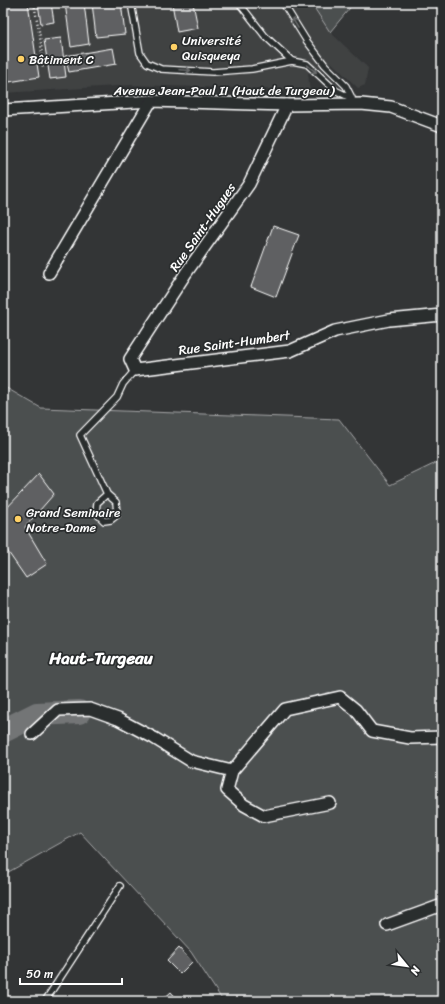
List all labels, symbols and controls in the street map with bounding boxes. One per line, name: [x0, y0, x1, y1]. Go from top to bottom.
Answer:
one-way arrow: [291, 17, 299, 29]
place label: Université Quisqueya: [182, 29, 242, 67]
marker: Université Quisqueya: [169, 42, 179, 52]
place label: Bâtiment C: [29, 48, 94, 71]
marker: Bâtiment C: [16, 54, 26, 64]
one-way arrow: [307, 64, 317, 73]
one-way arrow: [178, 67, 191, 74]
street label: Avenue Jean-Paul II (Haut de Turgeau): [113, 79, 336, 102]
street label: Rue Saint-Hugues: [163, 177, 242, 277]
street label: Rue Saint-Humbert: [177, 323, 292, 362]
place label: Grand Seminaire Notre-Dame: [26, 501, 120, 539]
marker: Grand Seminaire Notre-Dame: [13, 514, 23, 524]
district label: Haut-Turgeau: [48, 643, 154, 673]
north arrow: [387, 946, 427, 986]
scale bar: [20, 960, 122, 986]
text: N: [405, 962, 426, 979]
text: 50 m: [26, 963, 53, 985]

